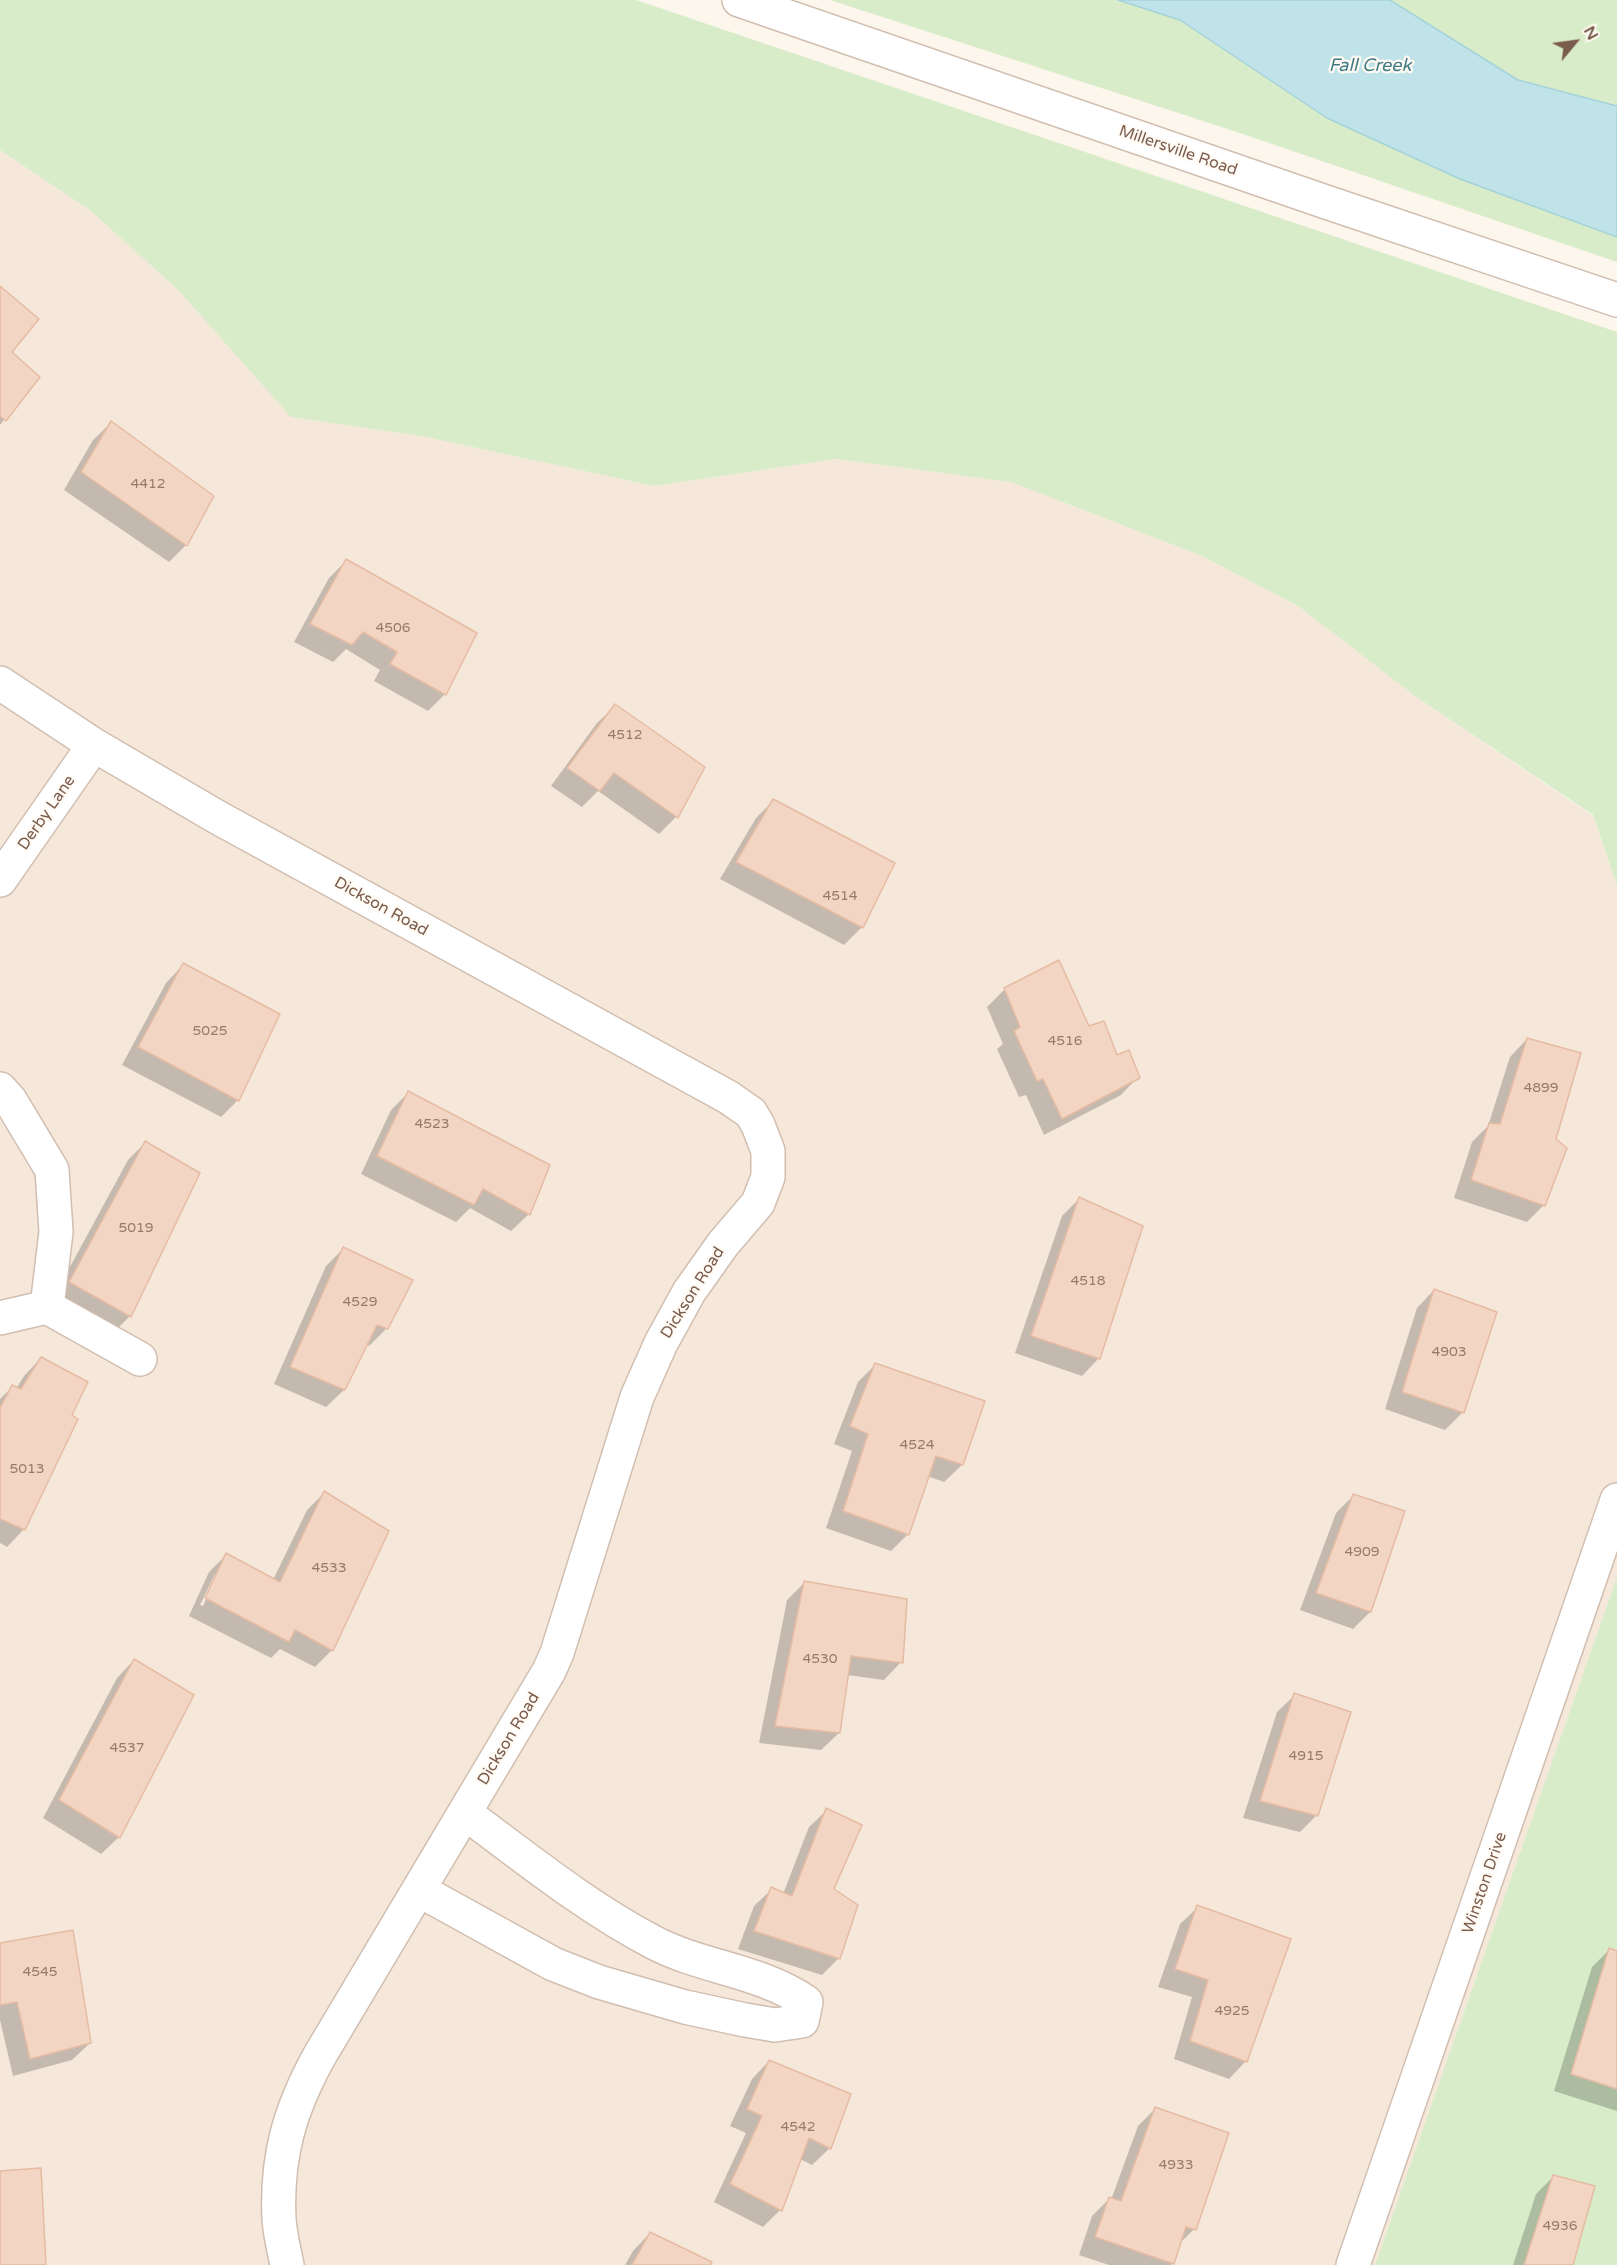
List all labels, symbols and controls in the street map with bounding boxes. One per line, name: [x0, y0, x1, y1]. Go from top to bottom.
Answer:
north arrow: [1545, 12, 1605, 72]
text: N: [1579, 23, 1603, 44]
water label: Fall Creek: [1329, 55, 1411, 77]
street label: Millersville Road: [1116, 122, 1240, 180]
house number: 4412: [130, 476, 166, 492]
house number: 4506: [375, 620, 411, 636]
house number: 4512: [607, 727, 643, 743]
street label: Derby Lane: [14, 772, 80, 854]
street label: Dickson Road: [331, 873, 431, 941]
house number: 4514: [822, 888, 858, 904]
house number: 5025: [192, 1023, 228, 1039]
house number: 4516: [1047, 1033, 1083, 1049]
house number: 4899: [1523, 1080, 1559, 1096]
house number: 4523: [414, 1116, 450, 1132]
house number: 5019: [118, 1220, 154, 1236]
street label: Dickson Road: [657, 1244, 729, 1342]
house number: 4518: [1070, 1273, 1106, 1289]
house number: 4529: [342, 1294, 378, 1310]
house number: 4903: [1431, 1344, 1467, 1360]
house number: 4524: [899, 1437, 935, 1453]
house number: 5013: [9, 1461, 45, 1477]
house number: 4909: [1344, 1544, 1380, 1560]
house number: 4533: [311, 1560, 347, 1576]
house number: 4530: [802, 1651, 838, 1667]
street label: Dickson Road: [474, 1689, 544, 1789]
house number: 4537: [109, 1740, 145, 1756]
house number: 4915: [1288, 1748, 1324, 1764]
street label: Winston Drive: [1459, 1830, 1511, 1936]
house number: 4545: [22, 1964, 58, 1980]
house number: 4925: [1214, 2003, 1250, 2019]
house number: 4542: [780, 2119, 816, 2135]
house number: 4933: [1158, 2157, 1194, 2173]
house number: 4936: [1542, 2218, 1578, 2234]

